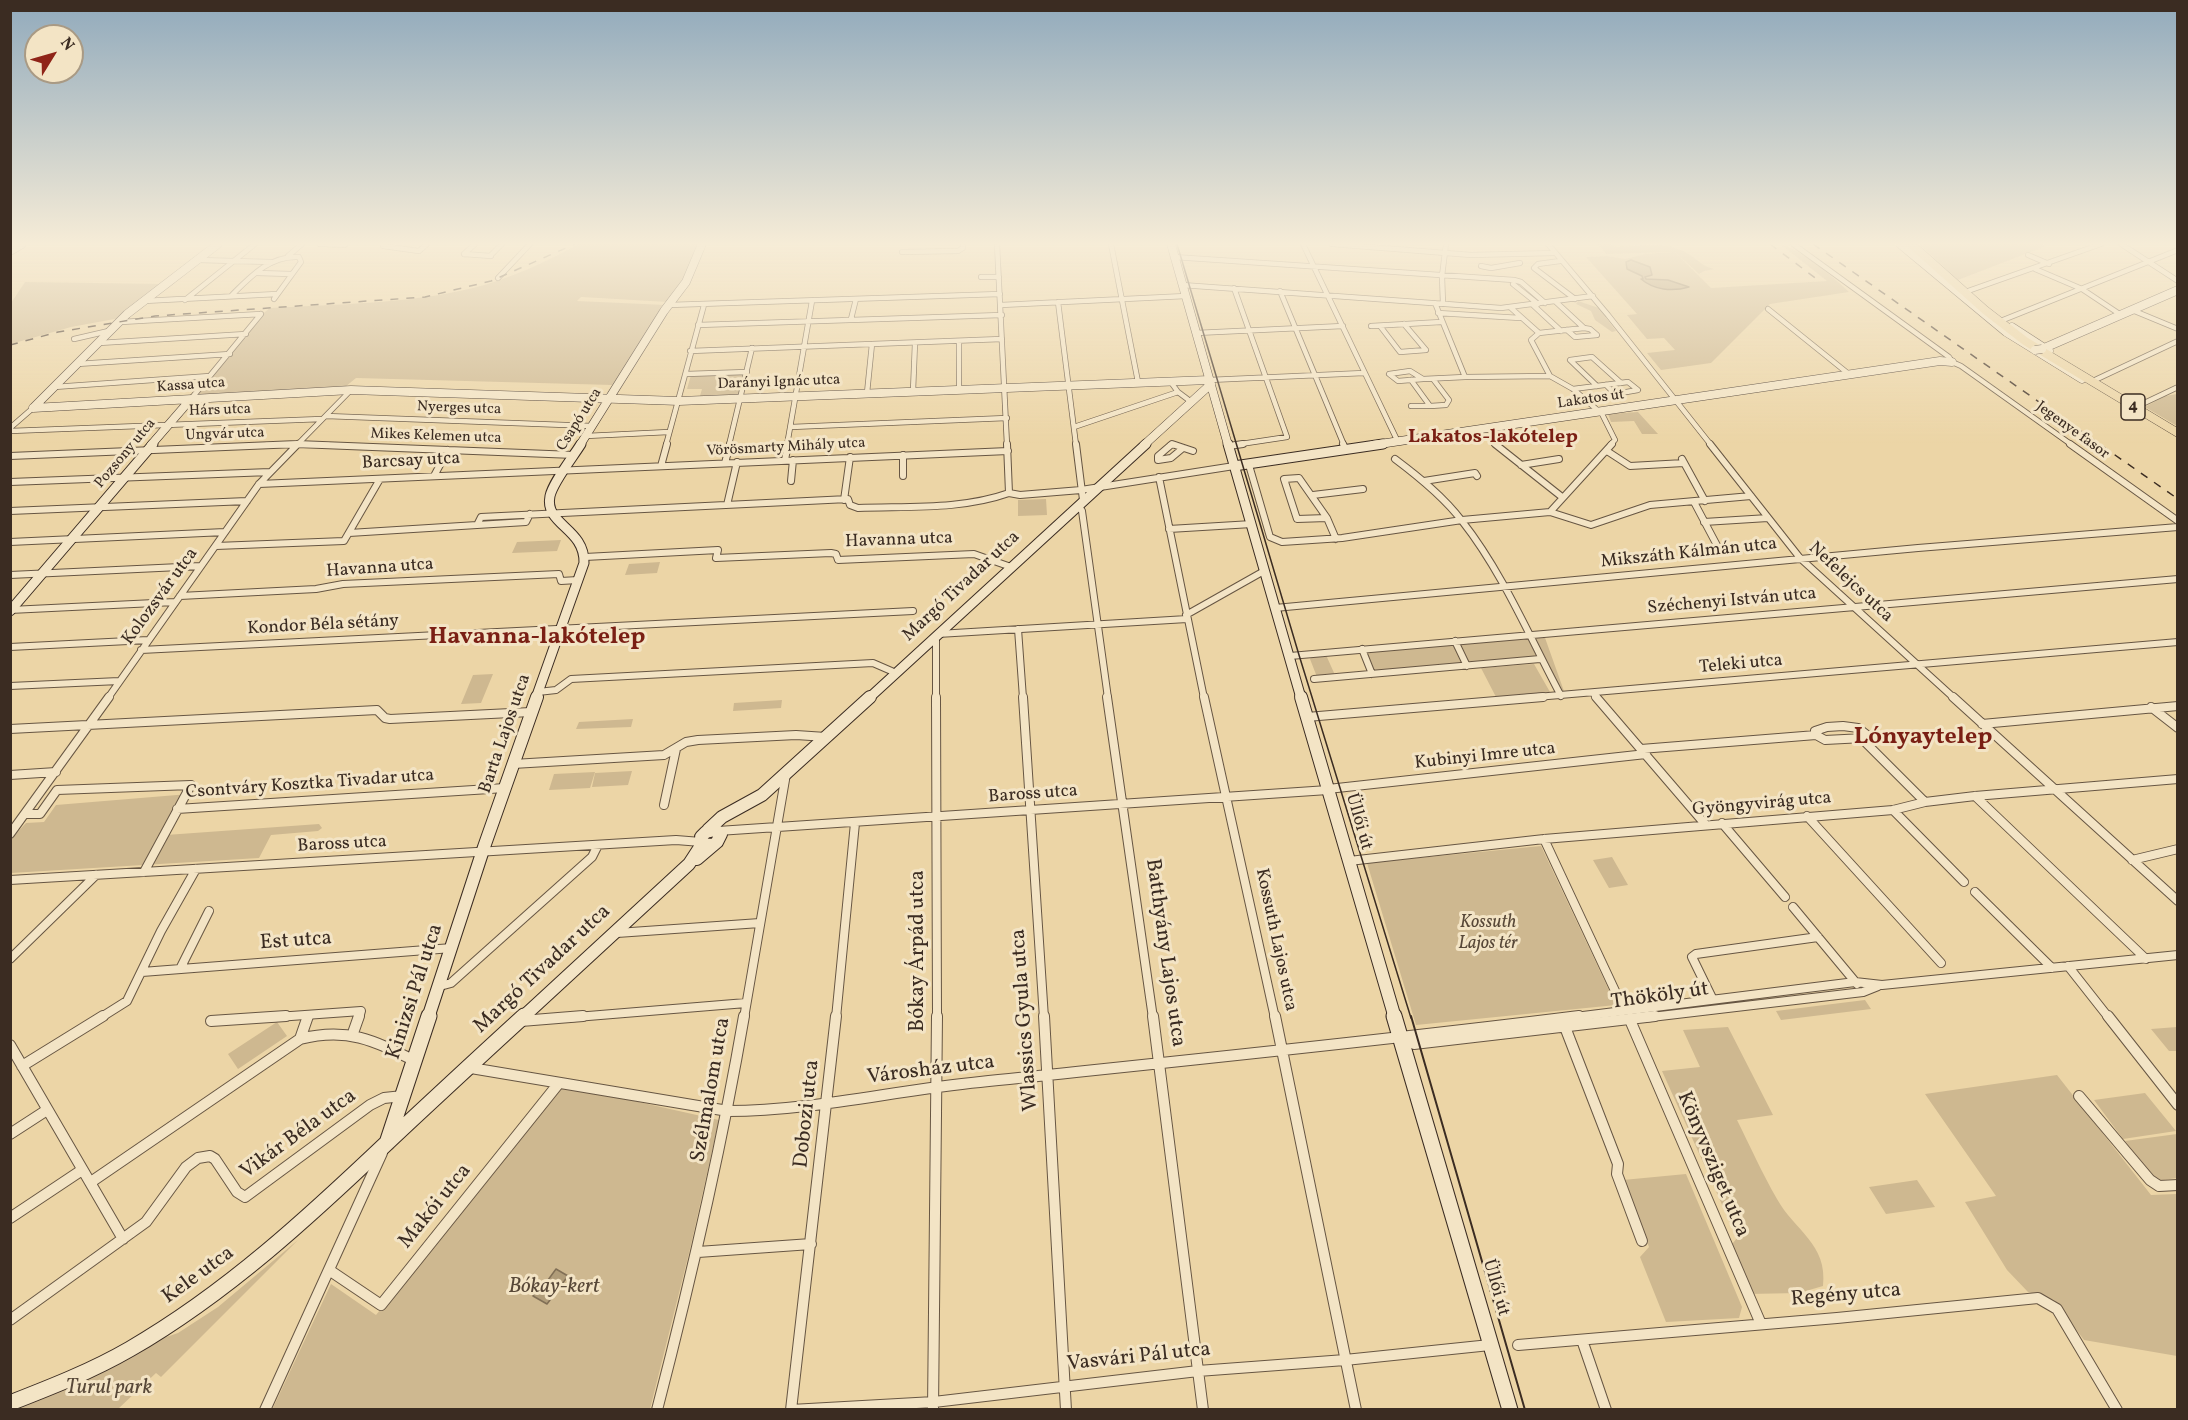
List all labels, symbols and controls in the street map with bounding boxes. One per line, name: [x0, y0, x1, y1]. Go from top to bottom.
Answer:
north arrow: [24, 24, 84, 84]
text: N: [54, 33, 79, 56]
street label: Darányi Ignác utca: [717, 372, 841, 394]
street label: Kassa utca: [156, 375, 226, 397]
street label: Csapó utca: [554, 385, 606, 455]
street label: Lakatos út: [1556, 386, 1626, 414]
road number: 4: [2121, 394, 2145, 420]
street label: Jegenye fasor: [2032, 398, 2112, 464]
street label: Nyerges utca: [416, 399, 502, 419]
street label: Hárs utca: [189, 401, 251, 421]
street label: Pozsony utca: [92, 415, 160, 493]
street label: Ungvár utca: [185, 425, 265, 445]
street label: Mikes Kelemen utca: [370, 426, 502, 448]
district label: Lakatos-lakótelep: [1408, 426, 1578, 450]
street label: Vörösmarty Mihály utca: [706, 435, 866, 461]
street label: Barcsay utca: [361, 449, 461, 475]
street label: Margó Tivadar utca: [899, 527, 1025, 647]
street label: Havanna utca: [845, 528, 953, 554]
street label: Mikszáth Kálmán utca: [1600, 534, 1778, 574]
street label: Nefelejcs utca: [1803, 538, 1897, 628]
street label: Kolozsvár utca: [118, 544, 204, 650]
street label: Havanna utca: [325, 554, 435, 584]
street label: Széchenyi István utca: [1647, 584, 1817, 620]
street label: Kondor Béla sétány: [247, 611, 399, 641]
district label: Havanna-lakótelep: [429, 625, 645, 653]
street label: Teleki utca: [1698, 651, 1784, 679]
street label: Barta Lajos utca: [475, 671, 537, 797]
district label: Lónyaytelep: [1854, 725, 1992, 753]
street label: Kubinyi Imre utca: [1413, 739, 1557, 775]
street label: Csontváry Kosztka Tivadar utca: [185, 766, 435, 804]
street label: Baross utca: [988, 781, 1078, 809]
street label: Gyöngyvirág utca: [1692, 788, 1832, 822]
street label: Üllői út: [1340, 791, 1376, 853]
street label: Baross utca: [297, 832, 387, 858]
street label: Batthyány Lajos utca: [1138, 857, 1190, 1049]
street label: Kossuth Lajos utca: [1249, 867, 1301, 1013]
street label: Bókay Árpád utca: [906, 870, 932, 1032]
street label: Margó Tivadar utca: [469, 900, 617, 1040]
park label: Kossuth Lajos tér: [1458, 913, 1518, 956]
street label: Kinizsi Pál utca: [382, 921, 450, 1063]
street label: Est utca: [259, 927, 333, 957]
street label: Wlassics Gyula utca: [1007, 928, 1045, 1112]
street label: Thököly út: [1609, 978, 1711, 1016]
street label: Szélmalom utca: [687, 1016, 737, 1164]
street label: Városház utca: [866, 1051, 996, 1091]
street label: Dobozi utca: [790, 1059, 826, 1169]
street label: Vikár Béla utca: [236, 1084, 362, 1186]
street label: Könyvsziget utca: [1670, 1088, 1754, 1242]
street label: Makói utca: [394, 1160, 478, 1254]
street label: Kele utca: [158, 1242, 240, 1310]
street label: Üllői út: [1477, 1257, 1513, 1319]
park label: Bókay-kert: [508, 1275, 600, 1301]
street label: Regény utca: [1790, 1279, 1902, 1313]
street label: Vasvári Pál utca: [1066, 1338, 1212, 1378]
park label: Turul park: [66, 1376, 152, 1402]

